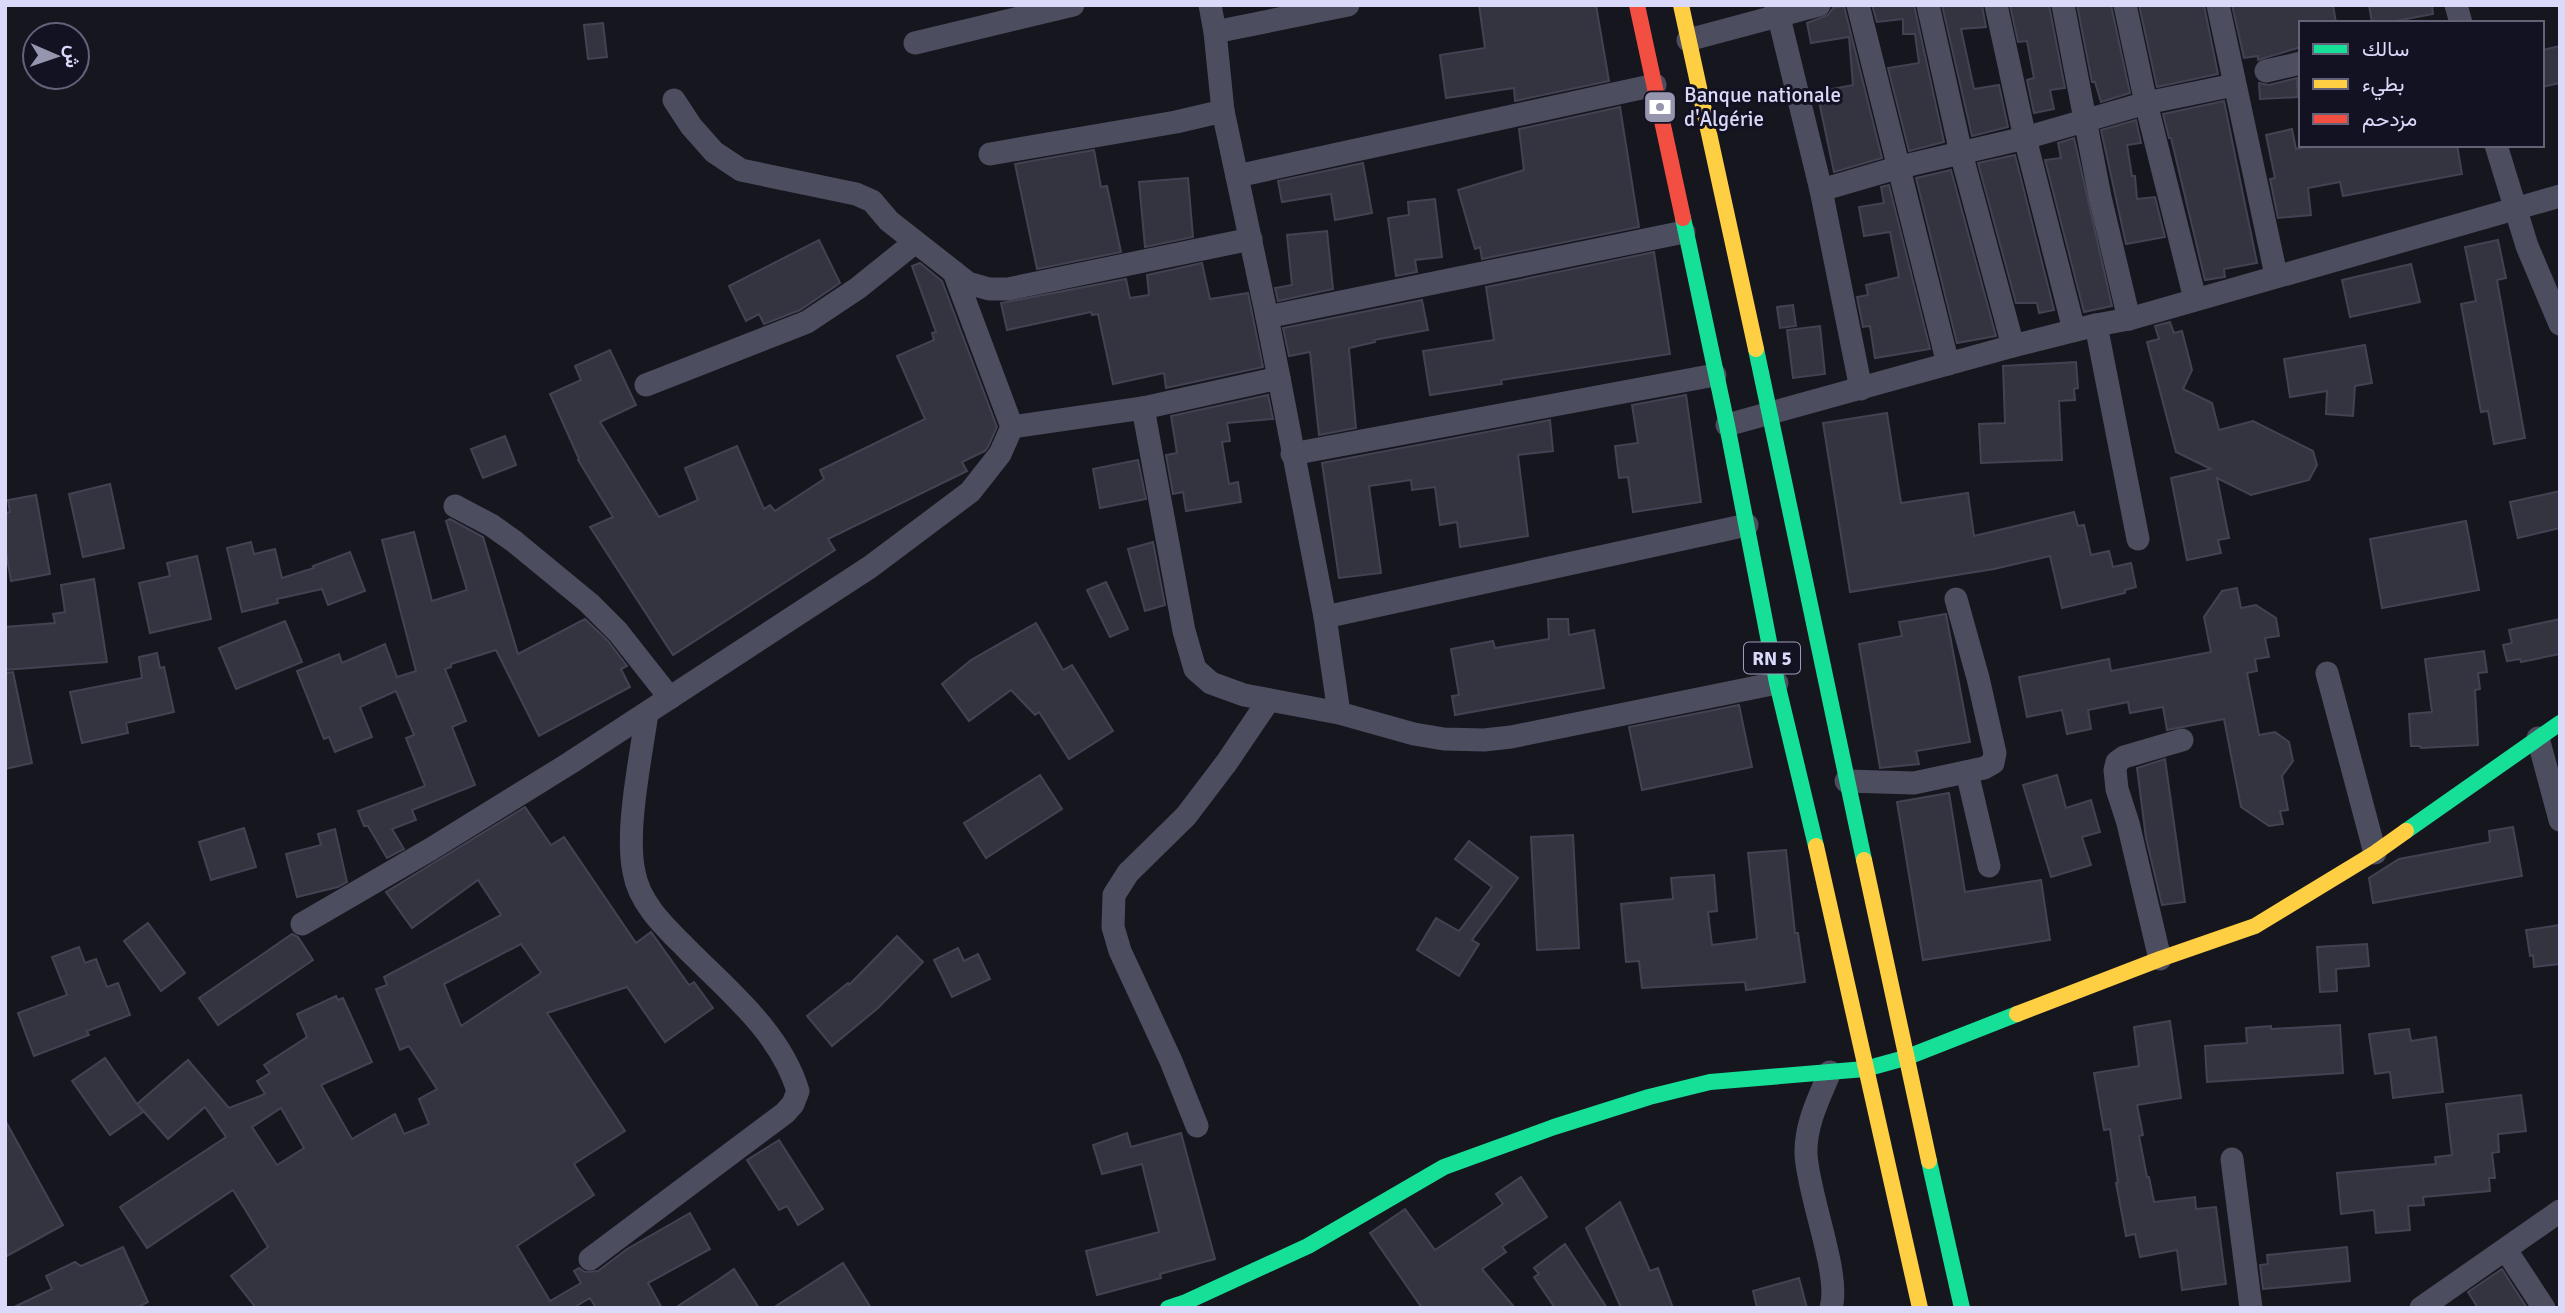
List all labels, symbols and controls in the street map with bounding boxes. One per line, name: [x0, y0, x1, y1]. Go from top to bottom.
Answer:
north arrow: [21, 21, 91, 91]
legend: [2299, 21, 2544, 147]
text: سالك: [2362, 36, 2409, 62]
text: ش: [60, 45, 84, 69]
text: بطيء: [2362, 71, 2405, 101]
place label: Banque nationale d'Algérie: [1684, 82, 1841, 132]
bank icon: Banque nationale d'Algérie: [1641, 88, 1679, 126]
text: مزدحم: [2362, 106, 2417, 133]
road number: RN 5: [1744, 642, 1800, 674]

